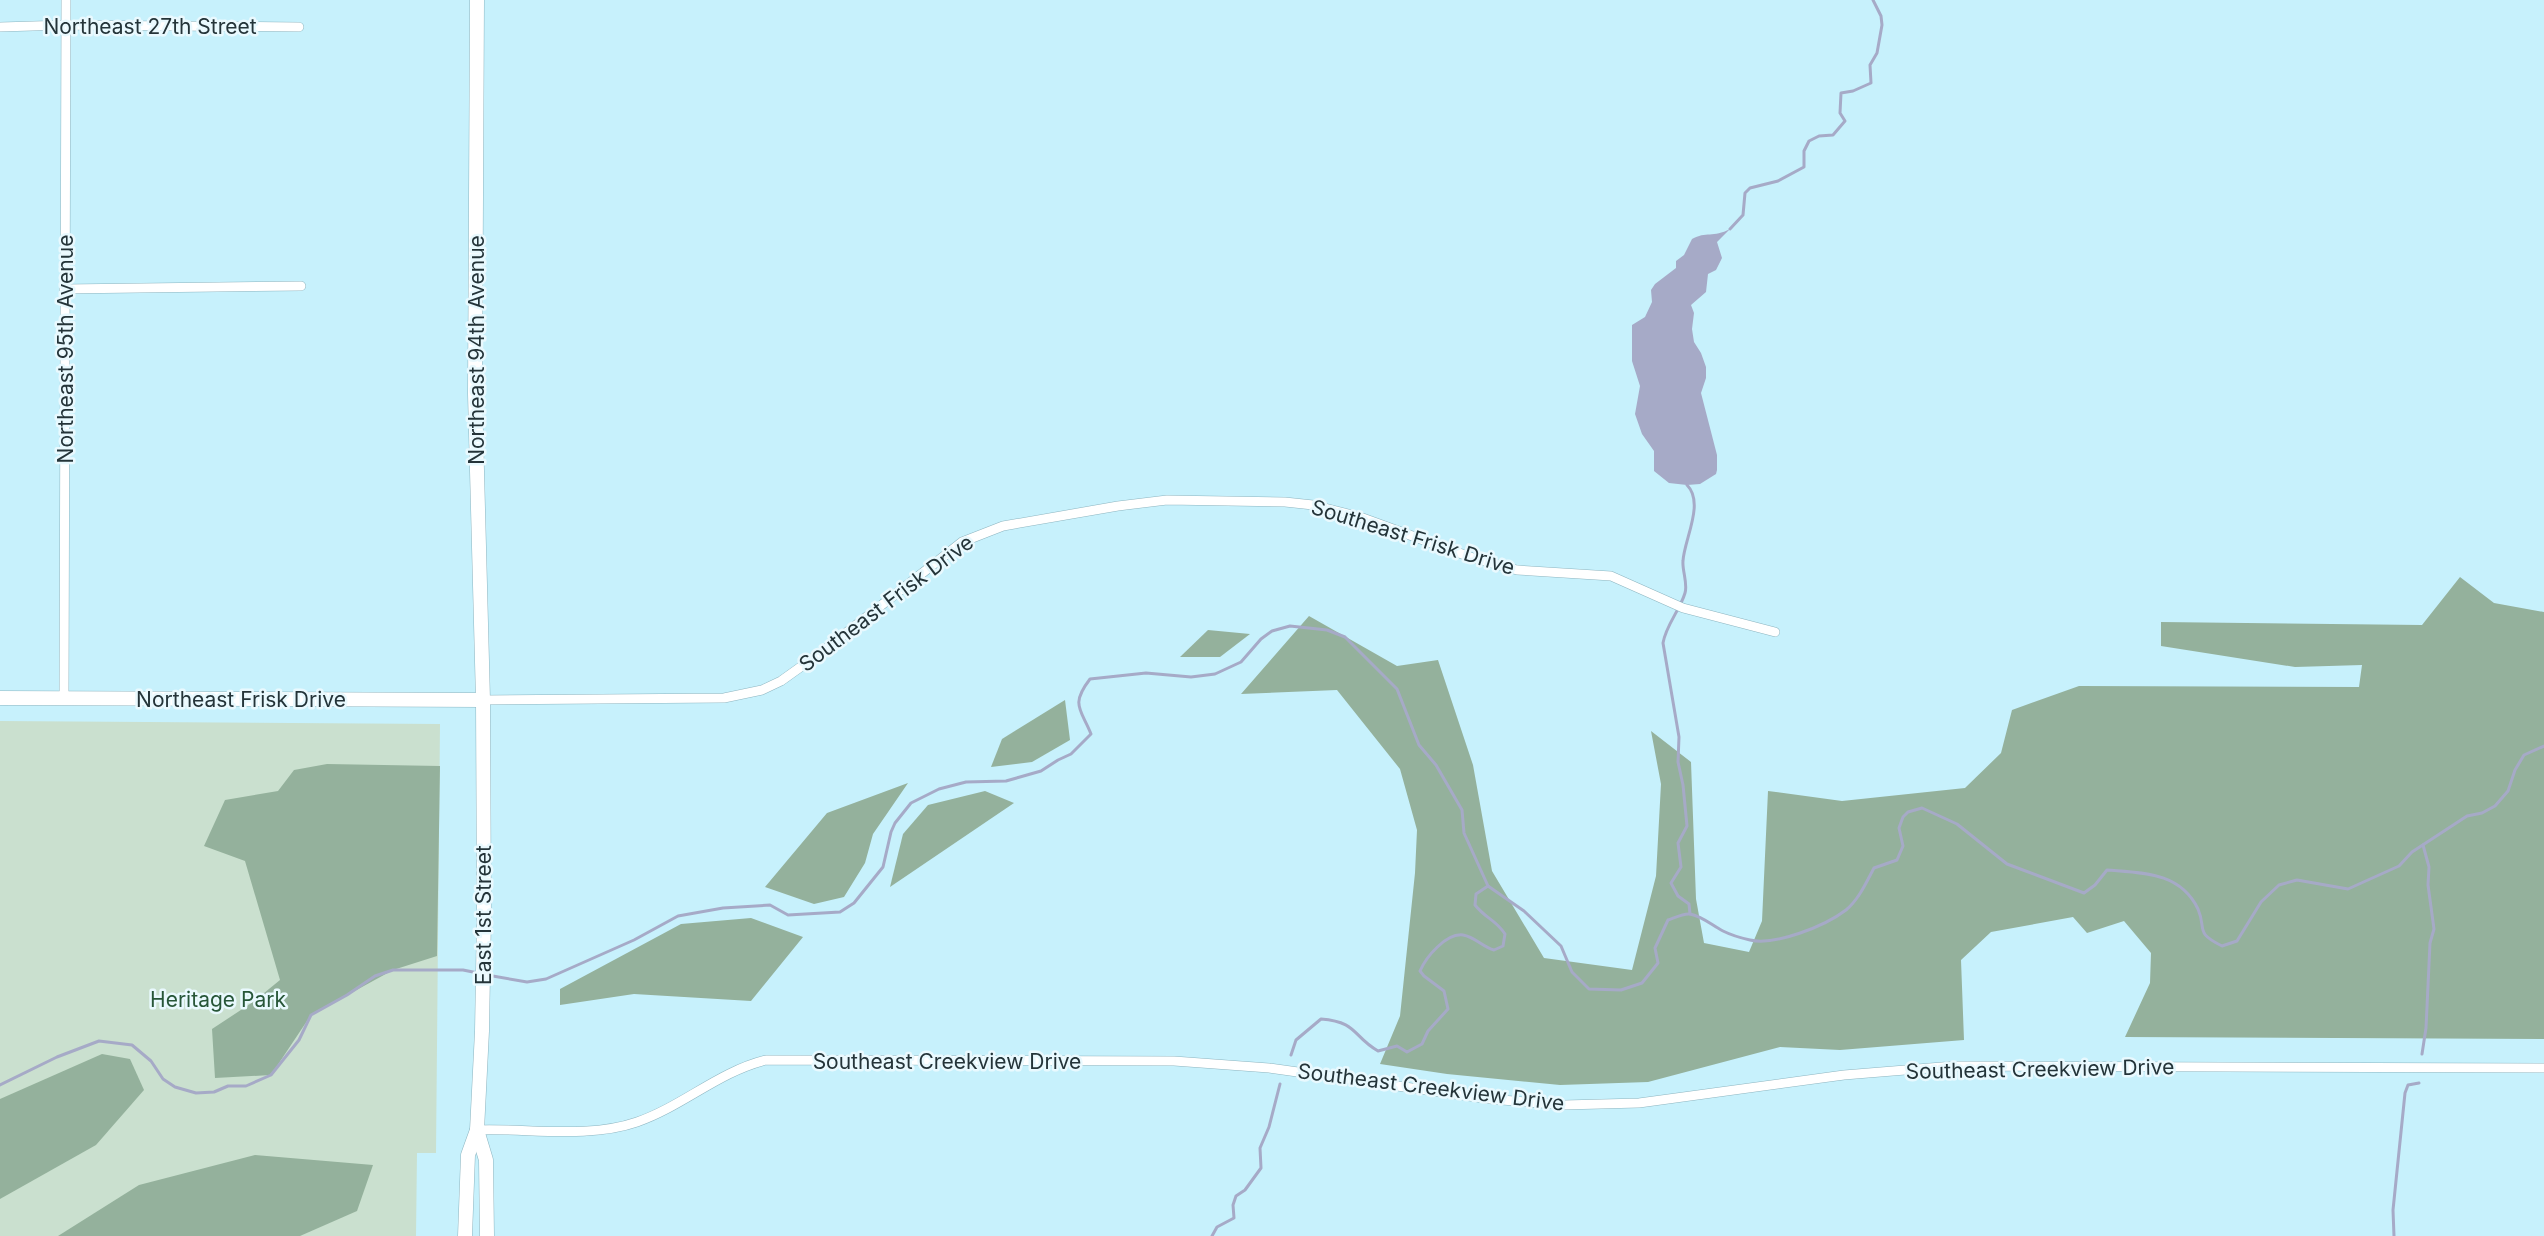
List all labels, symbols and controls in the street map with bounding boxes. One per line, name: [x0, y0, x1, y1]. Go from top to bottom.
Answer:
street label: Northeast 27th Street: [43, 14, 257, 39]
street label: Northeast 95th Avenue: [53, 235, 78, 463]
street label: Northeast 94th Avenue: [464, 235, 489, 465]
street label: Southeast Frisk Drive: [1308, 494, 1518, 580]
street label: Southeast Frisk Drive: [794, 529, 978, 677]
street label: Northeast Frisk Drive: [136, 687, 346, 712]
street label: East 1st Street: [471, 845, 496, 985]
park label: Heritage Park: [150, 987, 286, 1012]
street label: Southeast Creekview Drive: [813, 1049, 1081, 1074]
street label: Southeast Creekview Drive: [1905, 1054, 2175, 1084]
street label: Southeast Creekview Drive: [1296, 1058, 1566, 1116]

